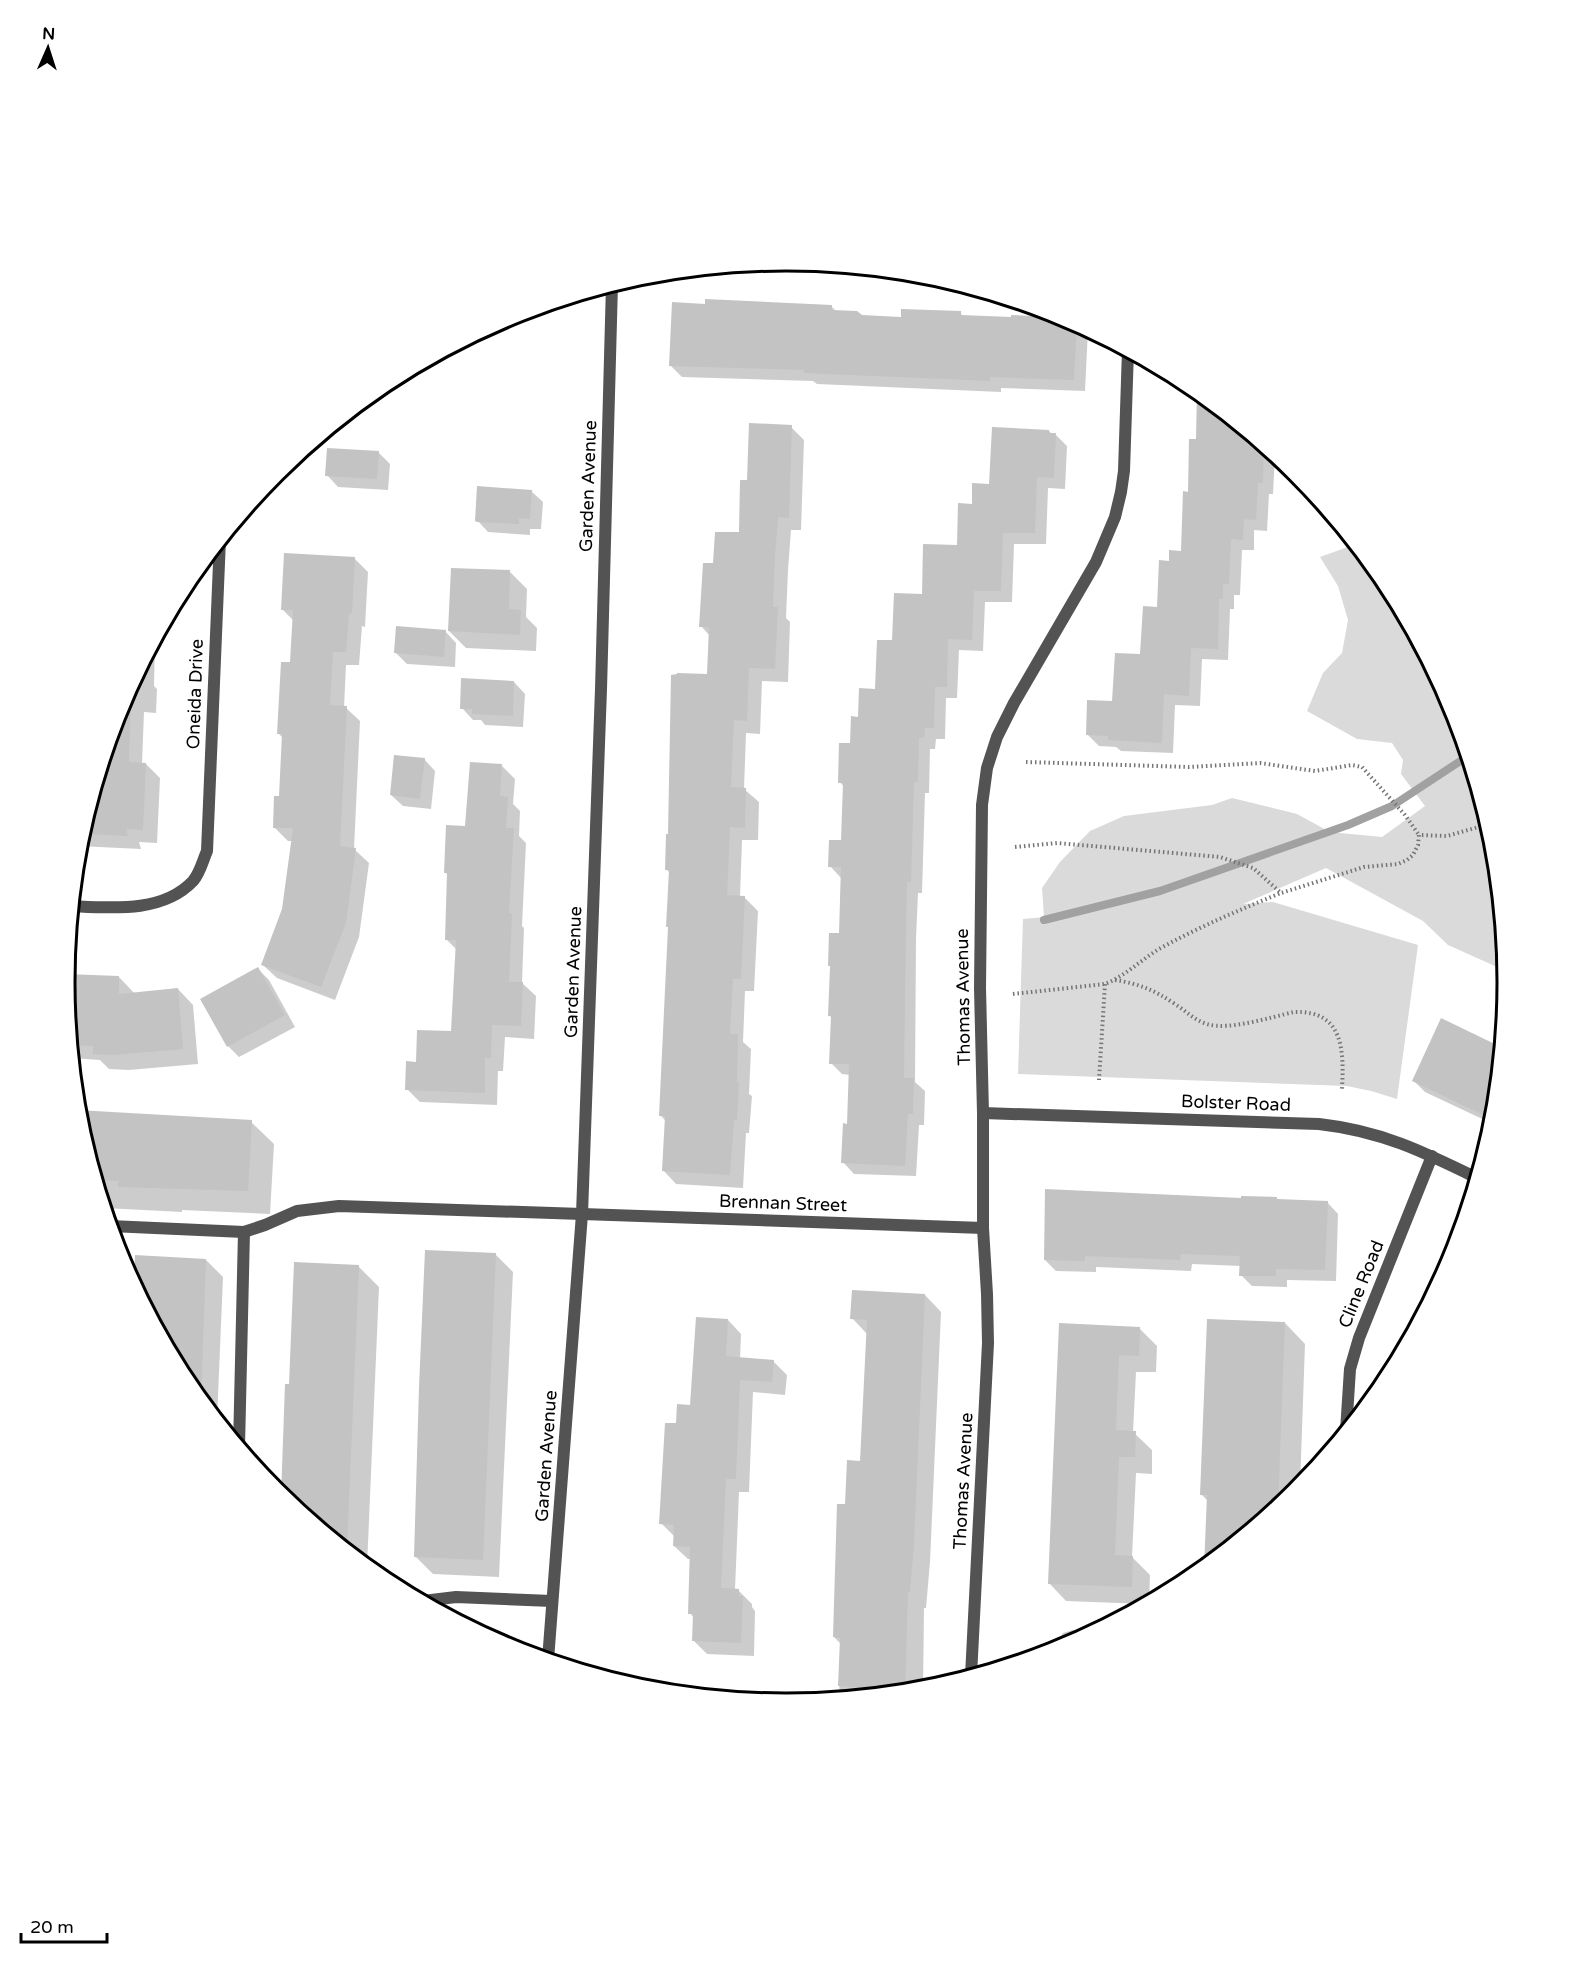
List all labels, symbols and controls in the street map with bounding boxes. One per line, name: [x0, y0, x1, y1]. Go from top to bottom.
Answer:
north arrow: [18, 18, 78, 78]
text: N: [42, 24, 56, 44]
street label: Garden Avenue: [575, 420, 601, 552]
street label: Oneida Drive: [182, 638, 208, 750]
street label: Garden Avenue: [560, 906, 586, 1038]
street label: Thomas Avenue: [951, 928, 975, 1066]
street label: Bolster Road: [1181, 1090, 1291, 1116]
street label: Brennan Street: [719, 1190, 848, 1216]
street label: Cline Road: [1333, 1237, 1389, 1331]
street label: Garden Avenue: [530, 1389, 562, 1523]
street label: Thomas Avenue: [948, 1412, 978, 1550]
scale bar: [21, 1906, 106, 1944]
text: 20 m: [30, 1916, 74, 1938]

